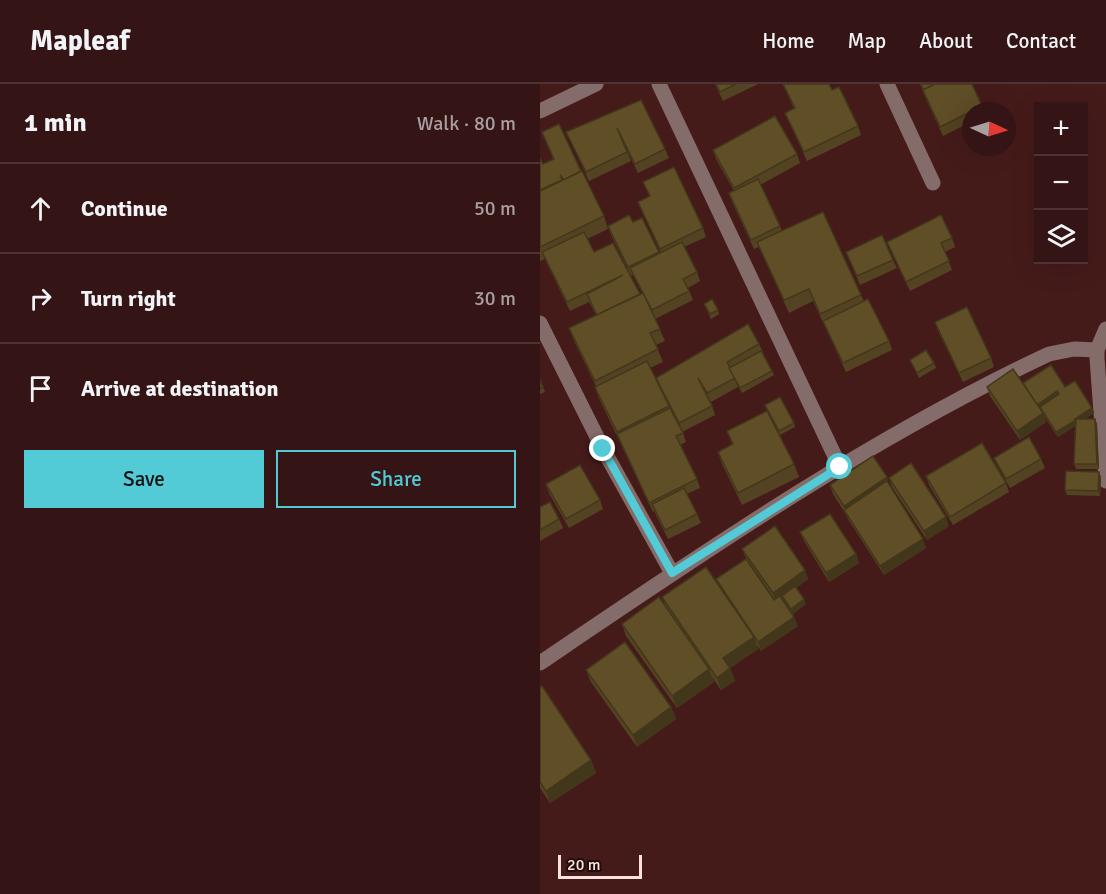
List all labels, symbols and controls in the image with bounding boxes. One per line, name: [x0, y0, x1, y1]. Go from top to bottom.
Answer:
text: Mapleaf: [30, 24, 130, 58]
text: Home: [762, 28, 815, 54]
text: Map: [848, 28, 886, 54]
text: About: [919, 28, 973, 54]
text: Contact: [1006, 28, 1076, 54]
north arrow: [962, 102, 1016, 156]
map controls: [1034, 102, 1088, 264]
button: +: [1034, 102, 1088, 156]
text: 1 min: [24, 107, 87, 139]
text: Walk · 80 m: [417, 111, 516, 136]
button: −: [1034, 156, 1088, 210]
icon: ahead: [24, 192, 57, 225]
text: Continue: [81, 195, 168, 222]
text: 50 m: [474, 196, 516, 221]
button: layers: [1034, 210, 1088, 264]
icon: right: [24, 282, 57, 315]
text: Turn right: [81, 285, 176, 312]
text: 30 m: [474, 286, 516, 311]
icon: arrive: [24, 372, 57, 405]
text: Arrive at destination: [81, 375, 278, 402]
route end: [589, 435, 615, 461]
button: Save: [24, 450, 264, 508]
button: Share: [276, 450, 516, 508]
route start: [826, 453, 852, 479]
scale bar: [558, 852, 642, 880]
text: 20 m: [567, 855, 601, 875]

